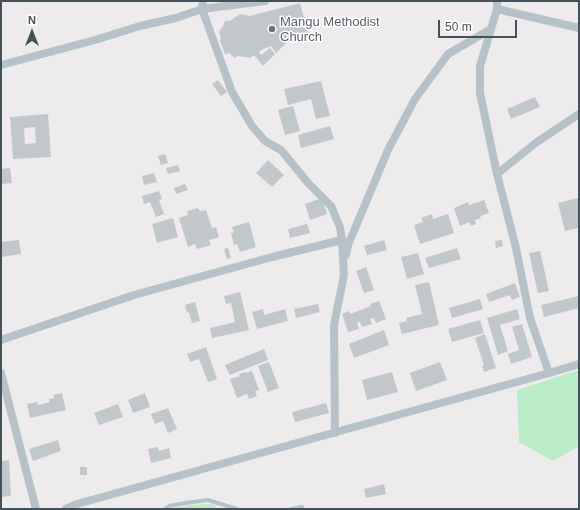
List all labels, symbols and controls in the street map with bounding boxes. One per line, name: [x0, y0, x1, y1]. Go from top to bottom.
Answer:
north arrow: [12, 12, 52, 52]
scale bar: [440, 12, 519, 38]
text: N: [28, 14, 36, 26]
place label: Mangu Methodist Church: [280, 14, 380, 45]
text: 50 m: [445, 20, 472, 34]
marker: Mangu Methodist Church: [267, 24, 277, 34]

